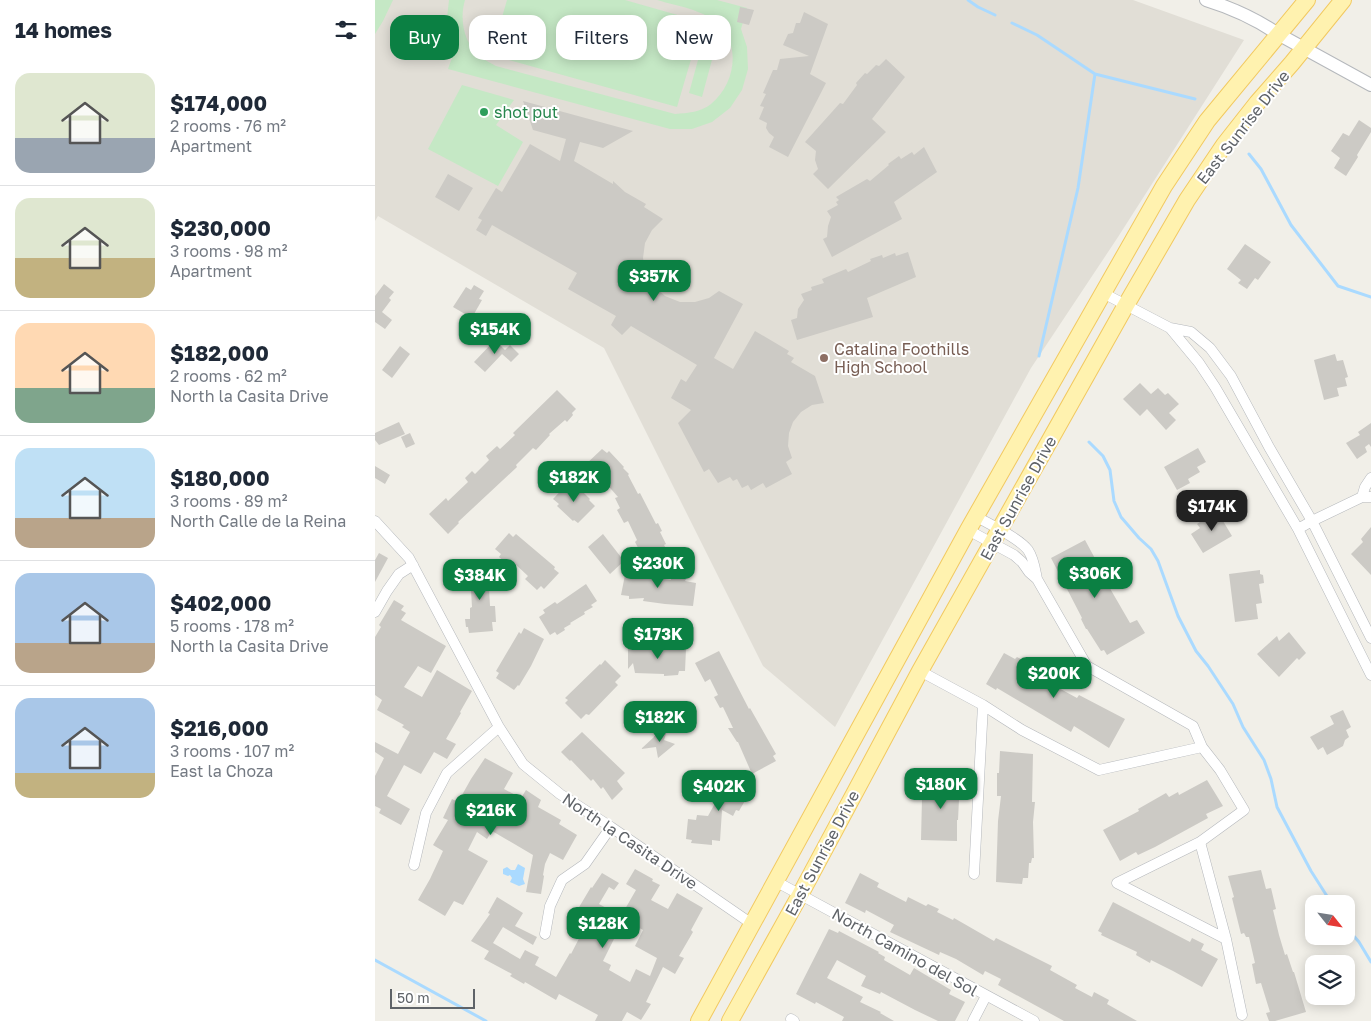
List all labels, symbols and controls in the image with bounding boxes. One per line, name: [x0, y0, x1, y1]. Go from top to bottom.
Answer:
chip: Buy: [390, 15, 459, 60]
chip: Rent: [469, 15, 546, 60]
chip: Filters: [556, 15, 647, 60]
chip: New: [657, 15, 731, 60]
icon: filters: [332, 16, 360, 44]
text: 14 homes: [15, 17, 112, 43]
street label: East Sunrise Drive: [1192, 66, 1294, 188]
text: $174,000: [170, 90, 267, 116]
icon: home: [55, 93, 115, 153]
place label: shot put: [494, 102, 558, 122]
marker: shot put: [478, 106, 490, 118]
text: 2 rooms · 76 m²: [170, 116, 286, 136]
text: Apartment: [170, 136, 252, 156]
text: $230,000: [170, 215, 271, 241]
icon: home: [55, 218, 115, 278]
text: 3 rooms · 98 m²: [170, 241, 287, 261]
pin: $357K: [619, 260, 689, 302]
text: Apartment: [170, 261, 252, 281]
text: $357K: [629, 266, 679, 286]
pin: $154K: [460, 312, 530, 355]
text: $154K: [470, 319, 520, 339]
place label: Catalina Foothills High School: [834, 339, 969, 377]
text: $182,000: [170, 340, 269, 366]
icon: home: [55, 343, 115, 403]
marker: Catalina Foothills High School: [818, 352, 830, 364]
text: 2 rooms · 62 m²: [170, 366, 287, 386]
text: North la Casita Drive: [170, 386, 329, 406]
street label: East Sunrise Drive: [976, 432, 1060, 564]
pin: $182K: [539, 460, 609, 503]
text: $180,000: [170, 465, 270, 491]
text: $182K: [549, 467, 599, 487]
icon: home: [55, 468, 115, 528]
pin: $174K: [1177, 490, 1247, 532]
text: 3 rooms · 89 m²: [170, 491, 287, 511]
text: $174K: [1187, 496, 1237, 516]
text: North Calle de la Reina: [170, 511, 346, 531]
pin: $230K: [623, 546, 693, 589]
text: $230K: [632, 553, 684, 573]
pin: $306K: [1060, 556, 1130, 599]
pin: $384K: [445, 558, 515, 601]
text: $306K: [1069, 563, 1121, 583]
text: $384K: [454, 565, 506, 585]
text: $402,000: [170, 590, 271, 616]
icon: home: [55, 593, 115, 653]
text: 5 rooms · 178 m²: [170, 616, 294, 636]
pin: $173K: [623, 618, 693, 660]
text: $173K: [633, 624, 683, 644]
text: North la Casita Drive: [170, 636, 329, 656]
pin: $200K: [1019, 656, 1089, 699]
text: $200K: [1028, 663, 1080, 683]
pin: $182K: [625, 700, 695, 743]
text: $182K: [635, 707, 685, 727]
text: $216,000: [170, 715, 269, 741]
icon: home: [55, 718, 115, 778]
text: 3 rooms · 107 m²: [170, 741, 294, 761]
text: East la Choza: [170, 761, 273, 781]
pin: $180K: [906, 768, 976, 810]
pin: $402K: [684, 770, 754, 812]
text: $180K: [915, 774, 967, 794]
text: $402K: [693, 776, 745, 796]
street label: East Sunrise Drive: [780, 787, 864, 919]
street label: North la Casita Drive: [559, 788, 701, 894]
pin: $216K: [456, 794, 526, 836]
text: $216K: [466, 800, 516, 820]
north arrow: [1305, 895, 1355, 945]
map controls: [1305, 895, 1355, 1005]
street label: North Camino del Sol: [829, 904, 981, 1000]
pin: $128K: [568, 906, 638, 949]
text: $128K: [578, 913, 628, 933]
button: layers: [1305, 955, 1355, 1005]
scale bar: [390, 986, 475, 1009]
text: 50 m: [397, 989, 430, 1006]

